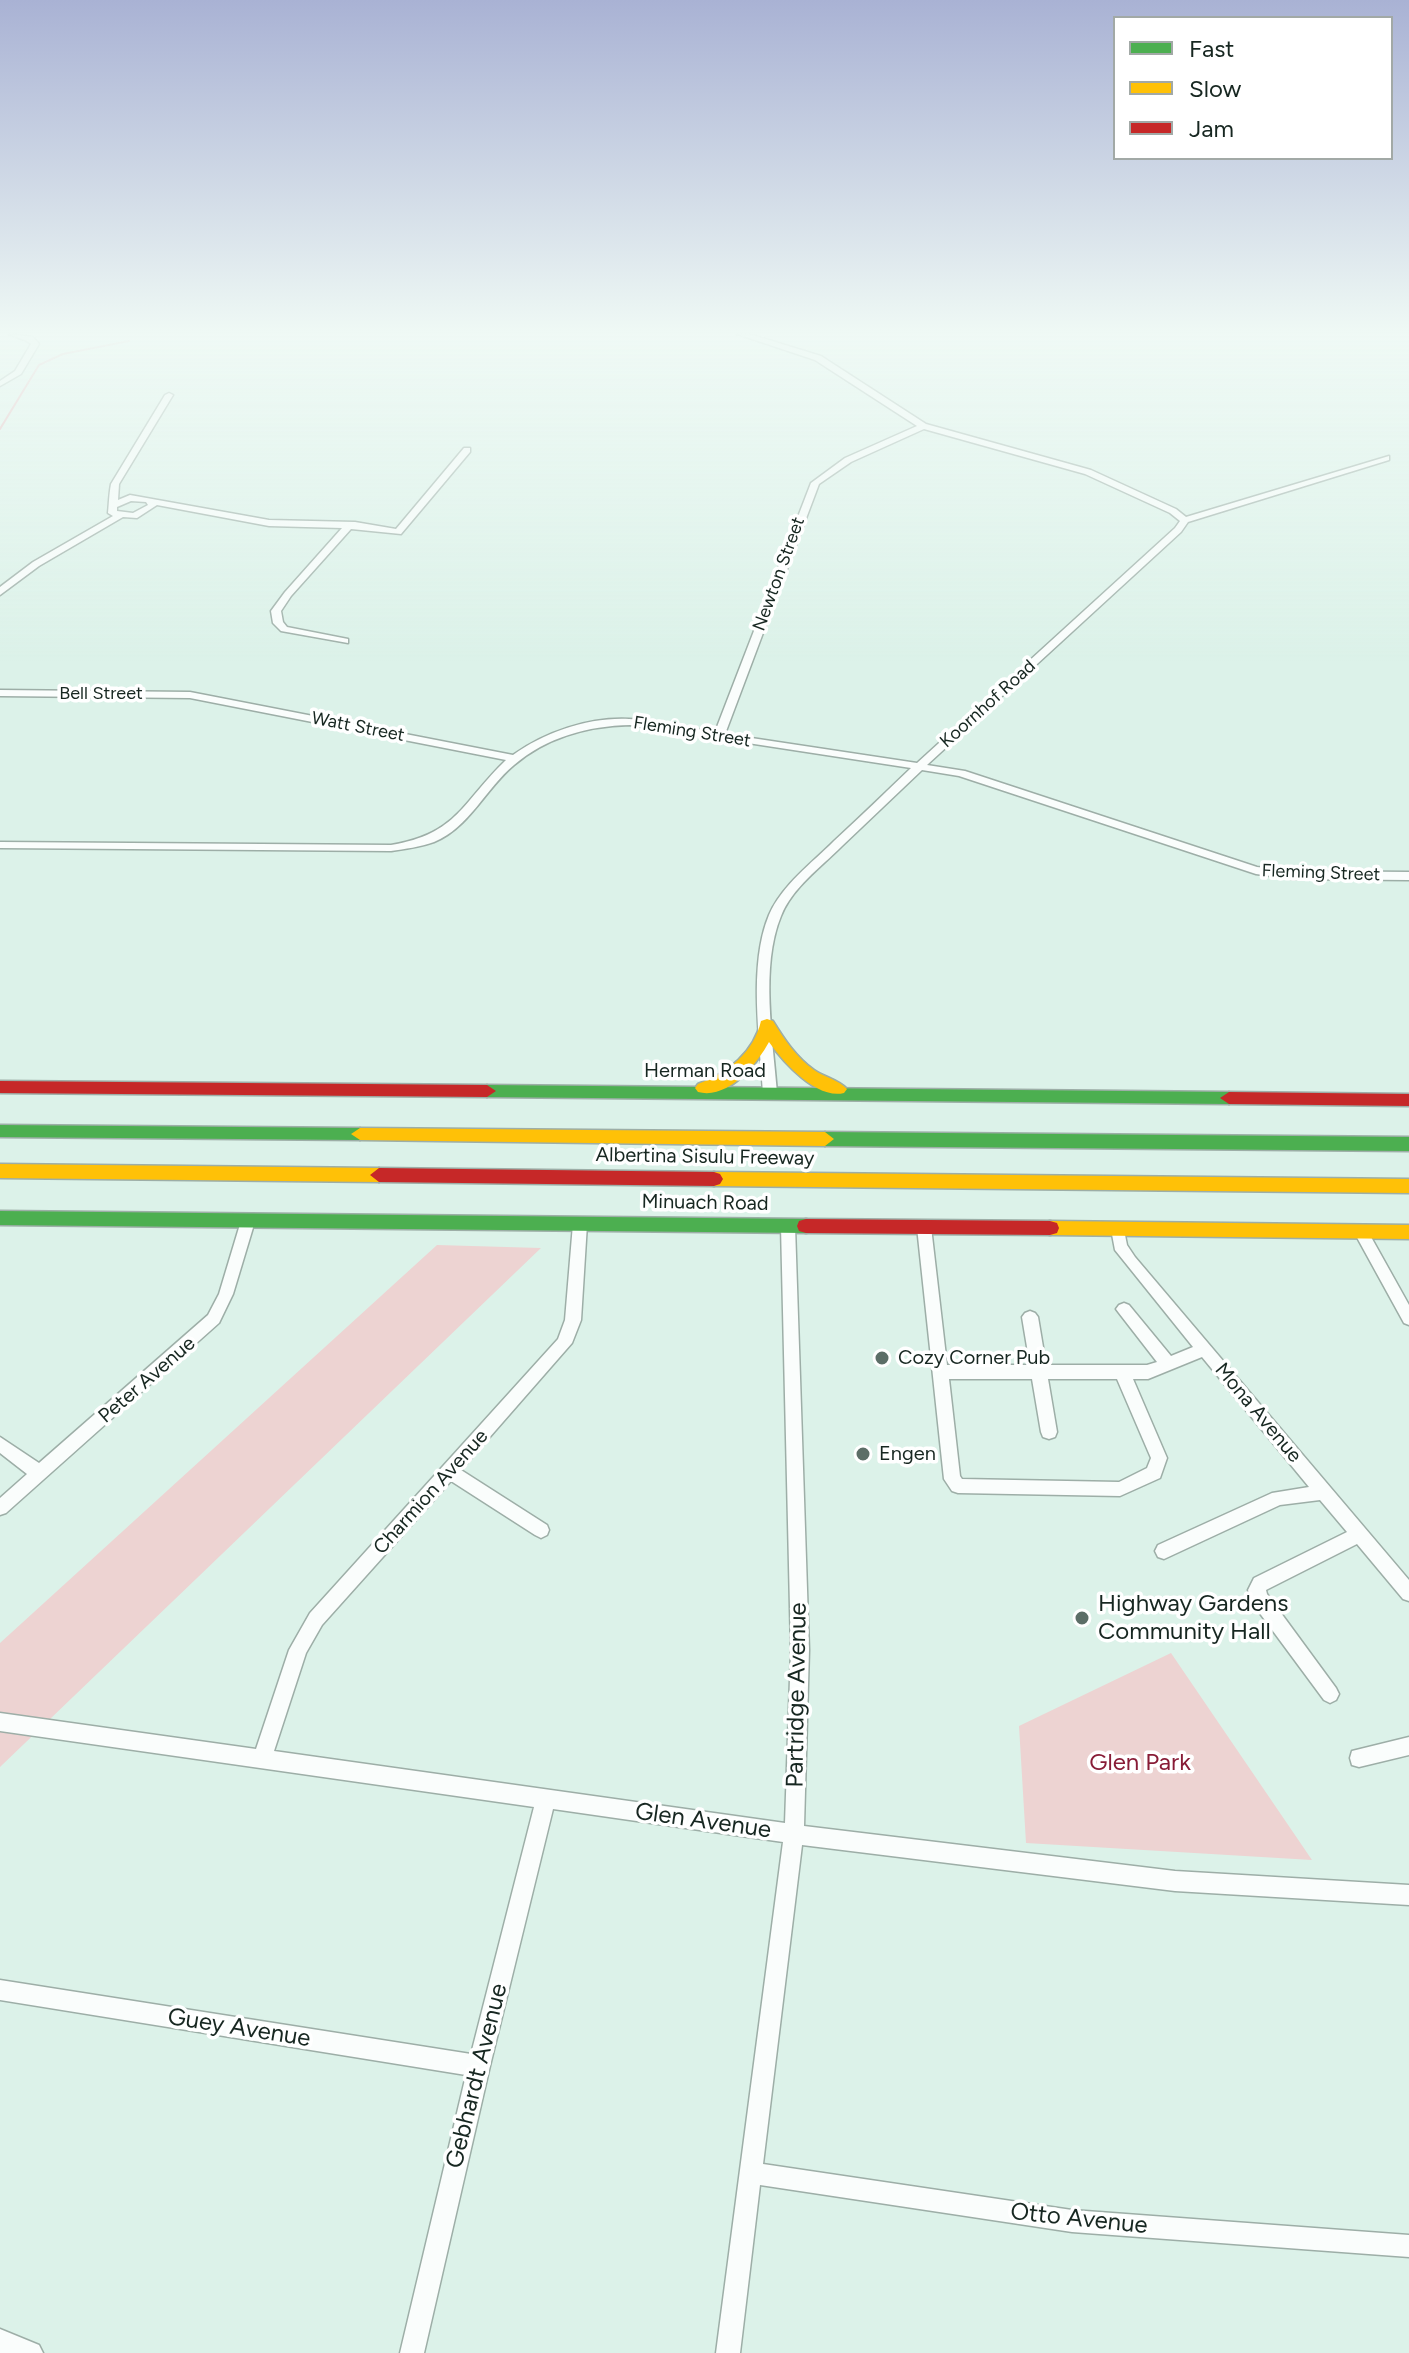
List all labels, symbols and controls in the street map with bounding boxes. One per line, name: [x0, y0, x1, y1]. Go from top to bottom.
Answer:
legend: [1113, 16, 1393, 160]
text: Fast: [1189, 34, 1234, 63]
text: Slow: [1189, 74, 1241, 103]
text: Jam: [1189, 114, 1234, 143]
street label: Newton Street: [748, 514, 810, 634]
street label: Koornhof Road: [936, 656, 1040, 752]
street label: Bell Street: [59, 683, 143, 705]
street label: Watt Street: [310, 707, 406, 747]
street label: Fleming Street: [632, 712, 752, 752]
street label: Fleming Street: [1261, 860, 1381, 886]
street label: Herman Road: [644, 1059, 766, 1083]
street label: Albertina Sisulu Freeway: [595, 1143, 815, 1171]
street label: Minuach Road: [641, 1190, 769, 1216]
street label: Peter Avenue: [94, 1332, 200, 1428]
place label: Cozy Corner Pub: [898, 1346, 1050, 1370]
marker: Cozy Corner Pub: [873, 1349, 891, 1367]
street label: Mona Avenue: [1209, 1358, 1307, 1468]
street label: Charmion Avenue: [369, 1425, 493, 1559]
place label: Engen: [879, 1442, 936, 1466]
marker: Engen: [854, 1445, 872, 1463]
place label: Highway Gardens Community Hall: [1098, 1590, 1288, 1646]
street label: Partridge Avenue: [781, 1602, 813, 1788]
marker: Highway Gardens Community Hall: [1073, 1609, 1091, 1627]
park label: Glen Park: [1089, 1749, 1191, 1777]
street label: Glen Avenue: [633, 1797, 773, 1845]
street label: Gebhardt Avenue: [440, 1981, 514, 2171]
street label: Guey Avenue: [166, 2003, 312, 2053]
street label: Otto Avenue: [1009, 2197, 1149, 2241]

